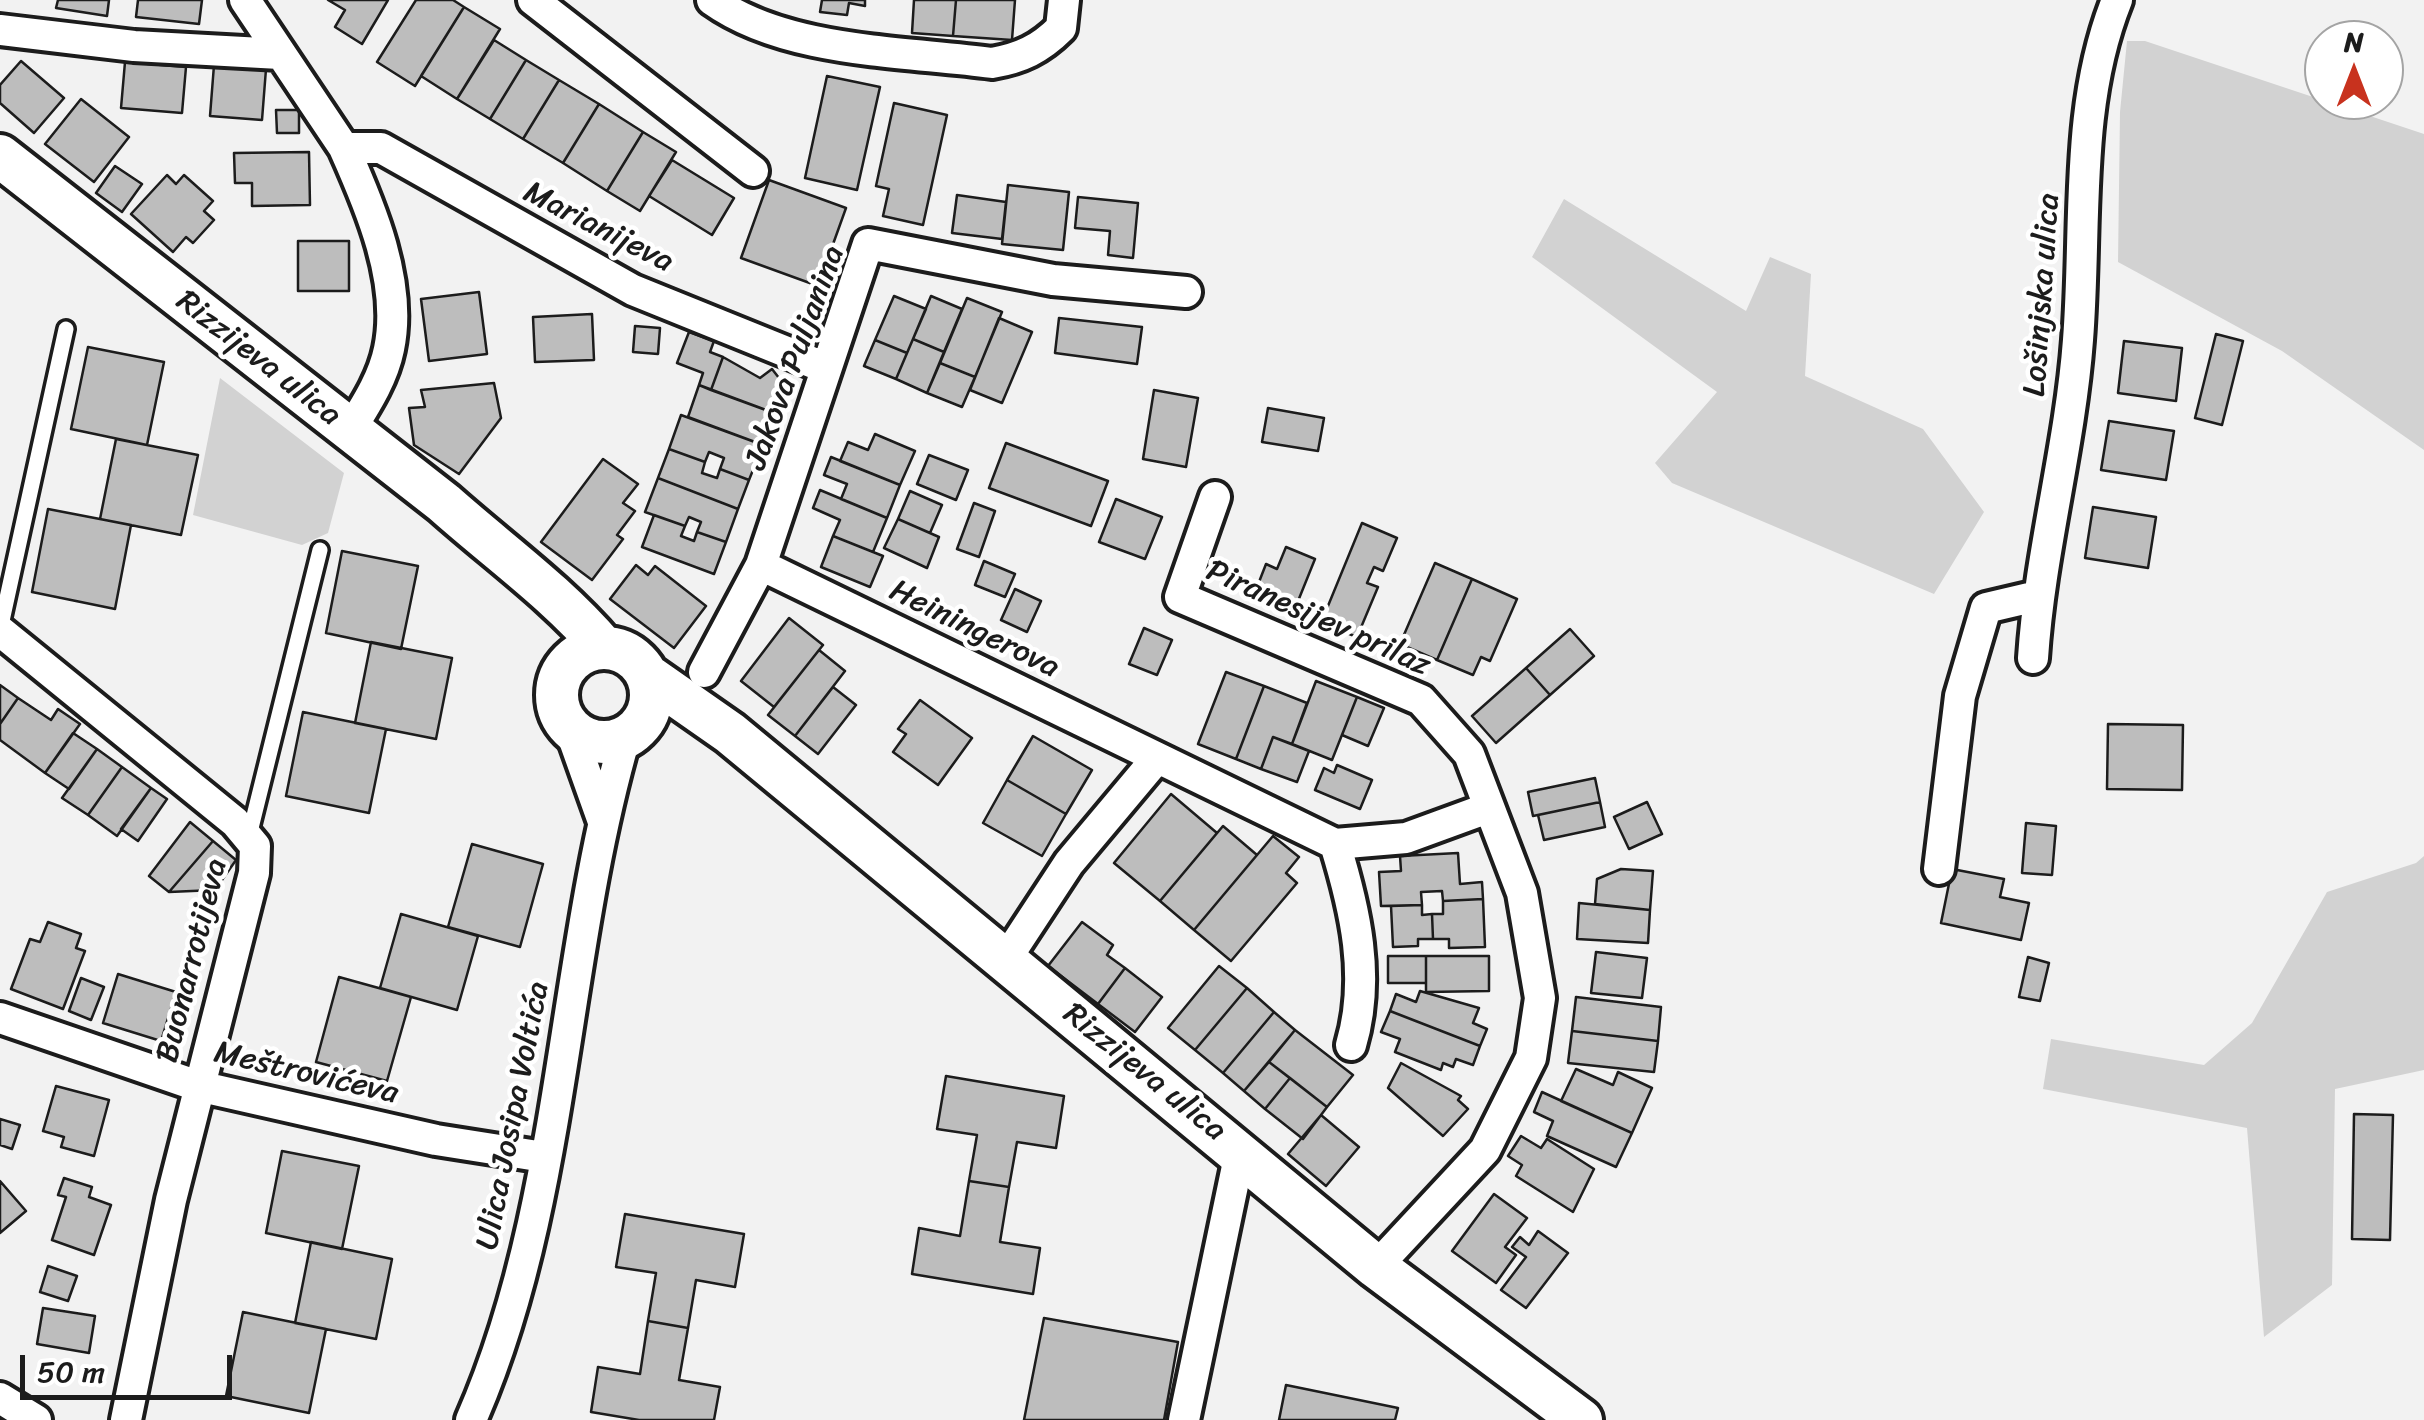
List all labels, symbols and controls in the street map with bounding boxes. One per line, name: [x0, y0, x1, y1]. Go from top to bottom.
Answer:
text: N: [2344, 17, 2364, 66]
north arrow: [2304, 20, 2404, 120]
street label: Marianijeva: [517, 174, 679, 282]
street label: Lošinjska ulica: [2017, 192, 2069, 398]
street label: Jakova Puljanina: [738, 241, 854, 475]
street label: Rizzijeva ulica: [168, 283, 348, 435]
street label: Piranesijev prilaz: [1200, 552, 1436, 686]
street label: Heiningerova: [883, 572, 1065, 688]
street label: Buonarrotijeva: [149, 855, 237, 1067]
street label: Ulica Josipa Voltića: [469, 979, 559, 1253]
street label: Rizzijeva ulica: [1055, 996, 1233, 1150]
street label: Meštrovićeva: [210, 1034, 402, 1114]
scale bar: [25, 1335, 238, 1397]
text: 50 m: [37, 1345, 105, 1399]

